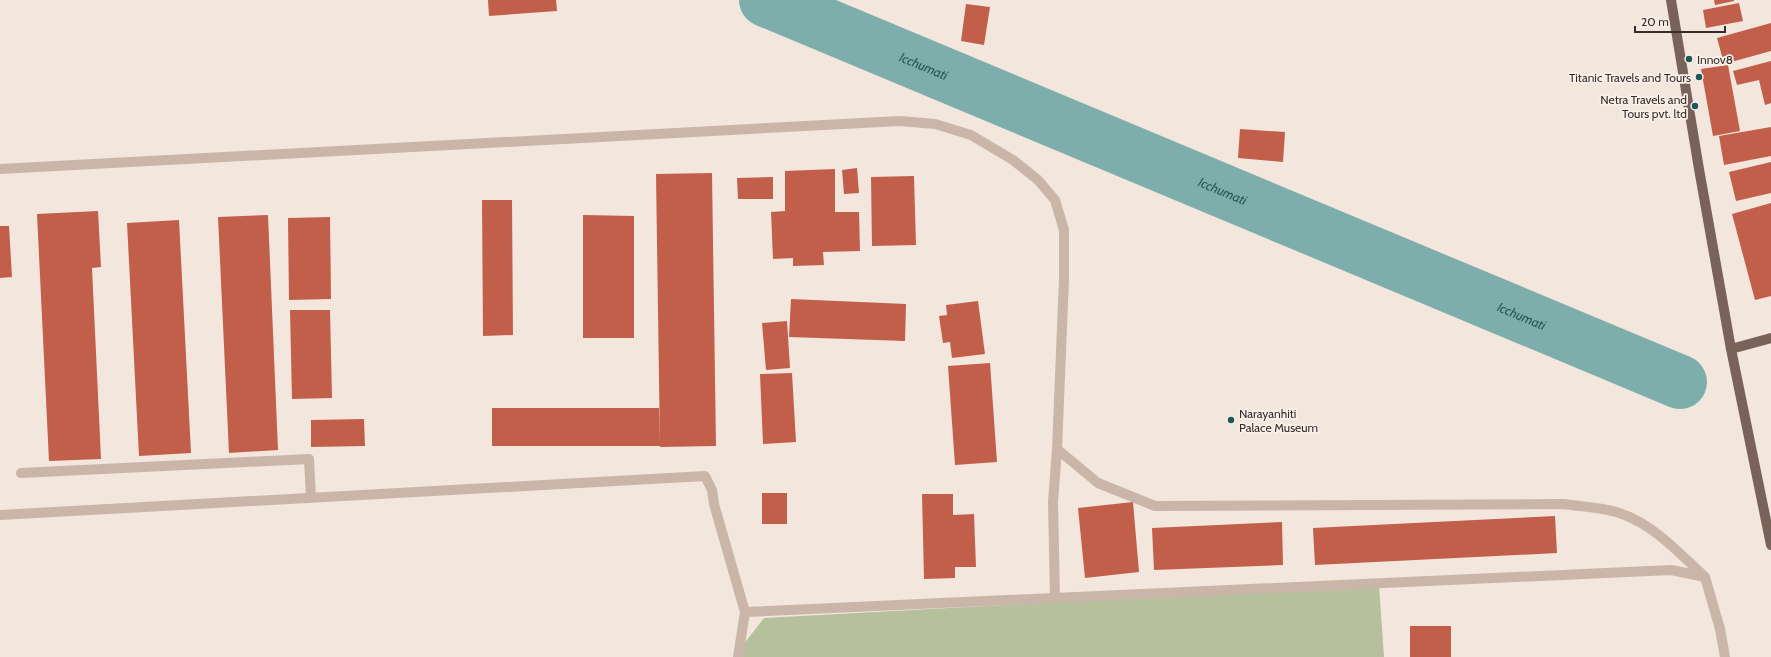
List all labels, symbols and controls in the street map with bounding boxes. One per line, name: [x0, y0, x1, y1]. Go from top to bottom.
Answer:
scale bar: [1635, 8, 1725, 34]
text: 20 m: [1641, 14, 1669, 29]
water label: Icchumati: [897, 49, 951, 83]
place label: Innov8: [1697, 52, 1733, 67]
marker: Innov8: [1684, 54, 1694, 64]
place label: Titanic Travels and Tours: [1569, 70, 1691, 85]
marker: Titanic Travels and Tours: [1694, 72, 1704, 82]
place label: Netra Travels and Tours pvt. ltd: [1600, 92, 1687, 121]
marker: Netra Travels and Tours pvt. ltd: [1690, 101, 1700, 111]
water label: Icchumati: [1196, 174, 1250, 208]
water label: Icchumati: [1495, 299, 1549, 333]
place label: Narayanhiti Palace Museum: [1239, 406, 1318, 435]
marker: Narayanhiti Palace Museum: [1226, 415, 1236, 425]

